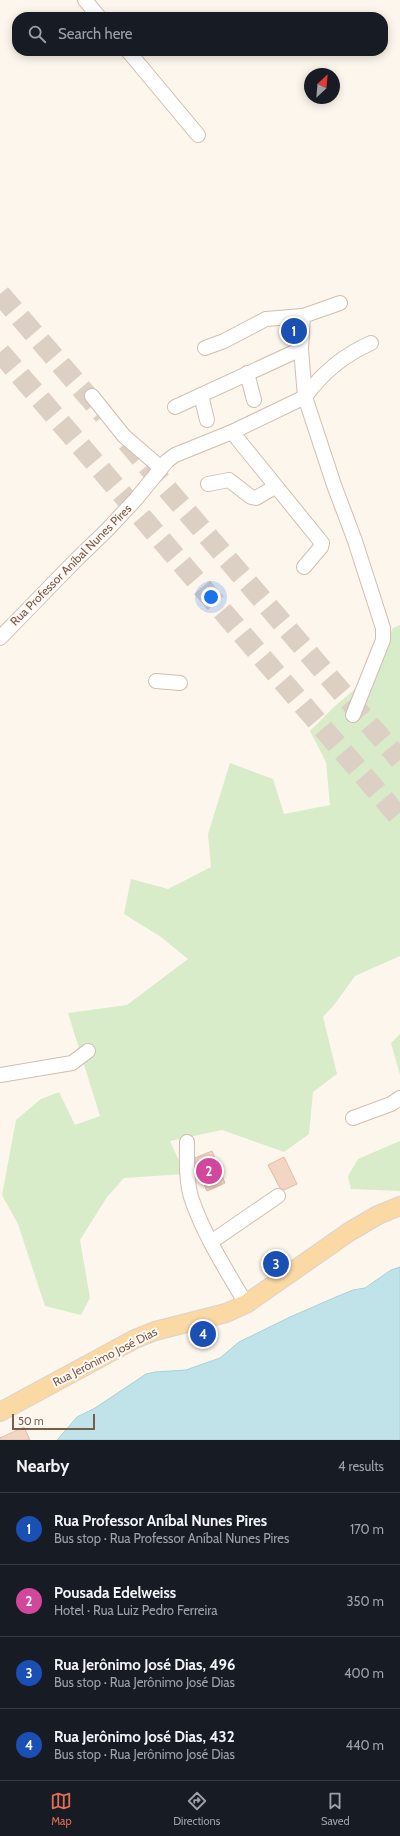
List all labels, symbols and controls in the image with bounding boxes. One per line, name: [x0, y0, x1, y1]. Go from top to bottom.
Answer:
search box: [12, 12, 388, 56]
icon: search: [26, 23, 48, 45]
text: Search here: [58, 25, 133, 43]
north arrow: [304, 68, 340, 104]
pin: 1: [281, 316, 307, 346]
street label: Rua Professor Aníbal Nunes Pires: [7, 501, 135, 629]
your location: [201, 587, 221, 607]
pin: 2: [196, 1156, 222, 1186]
pin: 3: [263, 1249, 289, 1279]
pin: 4: [190, 1319, 216, 1349]
street label: Rua Jerônimo José Dias: [50, 1324, 160, 1389]
scale bar: [12, 1412, 95, 1431]
text: 50 m: [18, 1414, 44, 1428]
text: Nearby: [16, 1456, 69, 1476]
text: 4 results: [338, 1458, 384, 1474]
text: Rua Professor Aníbal Nunes Pires: [54, 1512, 267, 1530]
text: 1: [27, 1521, 31, 1537]
text: 170 m: [350, 1521, 384, 1537]
text: Bus stop · Rua Professor Aníbal Nunes Pires: [54, 1530, 289, 1546]
text: Pousada Edelweiss: [54, 1584, 176, 1602]
text: 2: [26, 1593, 32, 1609]
text: 350 m: [347, 1593, 384, 1609]
text: Hotel · Rua Luiz Pedro Ferreira: [54, 1602, 218, 1618]
text: Rua Jerônimo José Dias, 496: [54, 1656, 235, 1674]
text: 3: [25, 1665, 33, 1681]
text: 400 m: [344, 1665, 384, 1681]
text: Bus stop · Rua Jerônimo José Dias: [54, 1674, 235, 1690]
text: Rua Jerônimo José Dias, 432: [54, 1728, 235, 1746]
text: 4: [25, 1737, 33, 1753]
text: 440 m: [346, 1737, 384, 1753]
text: Bus stop · Rua Jerônimo José Dias: [54, 1746, 235, 1762]
tab: Map: [50, 1790, 72, 1828]
tab: Directions: [173, 1790, 220, 1828]
tab: Saved: [321, 1790, 350, 1828]

